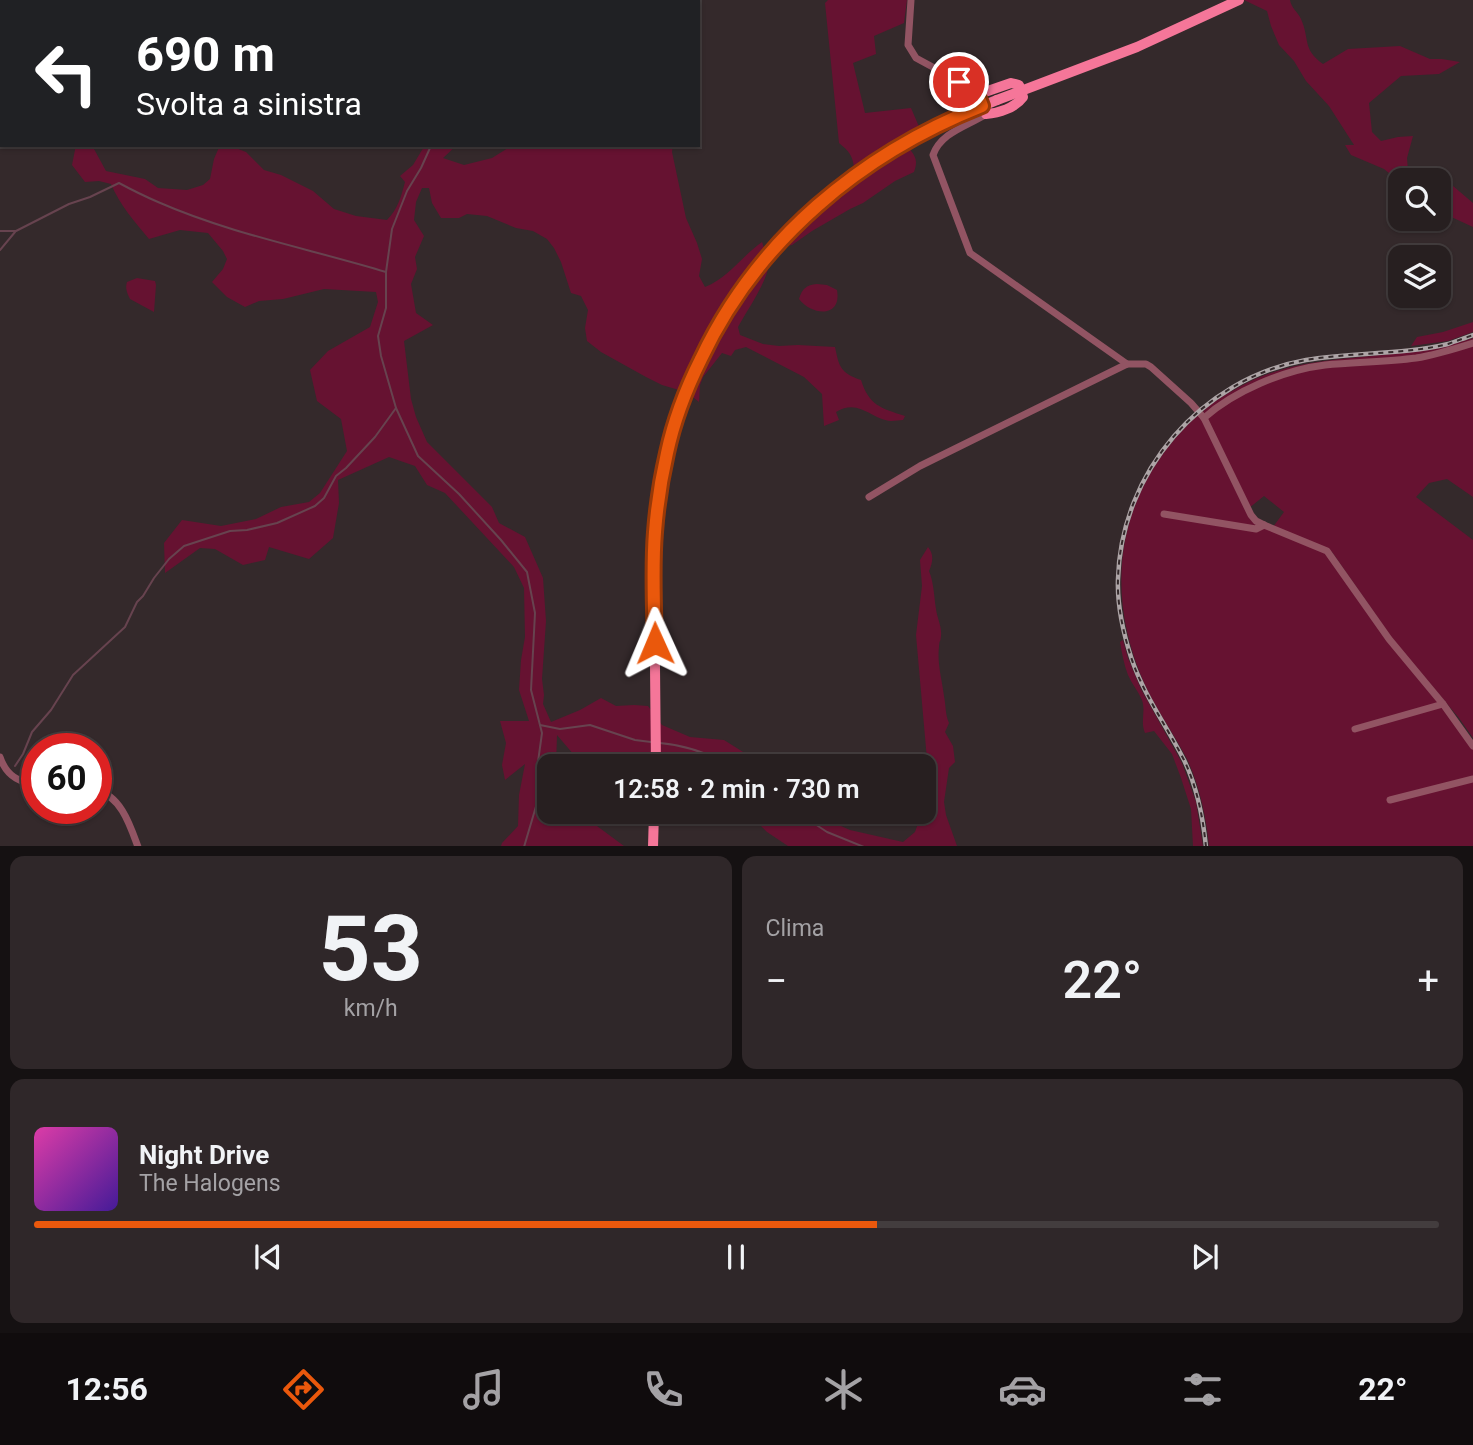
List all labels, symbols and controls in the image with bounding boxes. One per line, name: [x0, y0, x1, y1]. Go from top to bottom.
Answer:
text: 690 m: [136, 26, 275, 83]
icon: left: [21, 28, 112, 119]
pin: [929, 52, 989, 112]
icon: arrive: [940, 63, 978, 101]
text: Svolta a sinistra: [136, 85, 362, 123]
map controls: [1388, 168, 1451, 308]
button: search: [1388, 168, 1451, 231]
button: layers: [1388, 245, 1451, 308]
position arrow: [618, 606, 692, 680]
speed limit sign: 60: [21, 733, 112, 824]
text: 12:58 · 2 min · 730 m: [613, 774, 860, 804]
text: 53: [319, 896, 423, 1002]
text: Clima: [766, 915, 824, 942]
text: 22°: [1063, 950, 1142, 1011]
text: −: [766, 959, 787, 1003]
text: +: [1417, 959, 1439, 1003]
text: km/h: [344, 995, 398, 1022]
text: Night Drive: [139, 1140, 269, 1170]
text: The Halogens: [139, 1170, 281, 1197]
icon: previous: [249, 1238, 287, 1276]
icon: pause: [717, 1238, 755, 1276]
icon: next: [1186, 1238, 1224, 1276]
icon: directions: [279, 1365, 328, 1414]
icon: music: [459, 1365, 508, 1414]
icon: phone: [639, 1365, 688, 1414]
icon: climate: [819, 1365, 868, 1414]
icon: car: [998, 1365, 1047, 1414]
icon: filters: [1178, 1365, 1227, 1414]
text: 12:56: [65, 1370, 148, 1408]
text: 22°: [1358, 1370, 1407, 1408]

